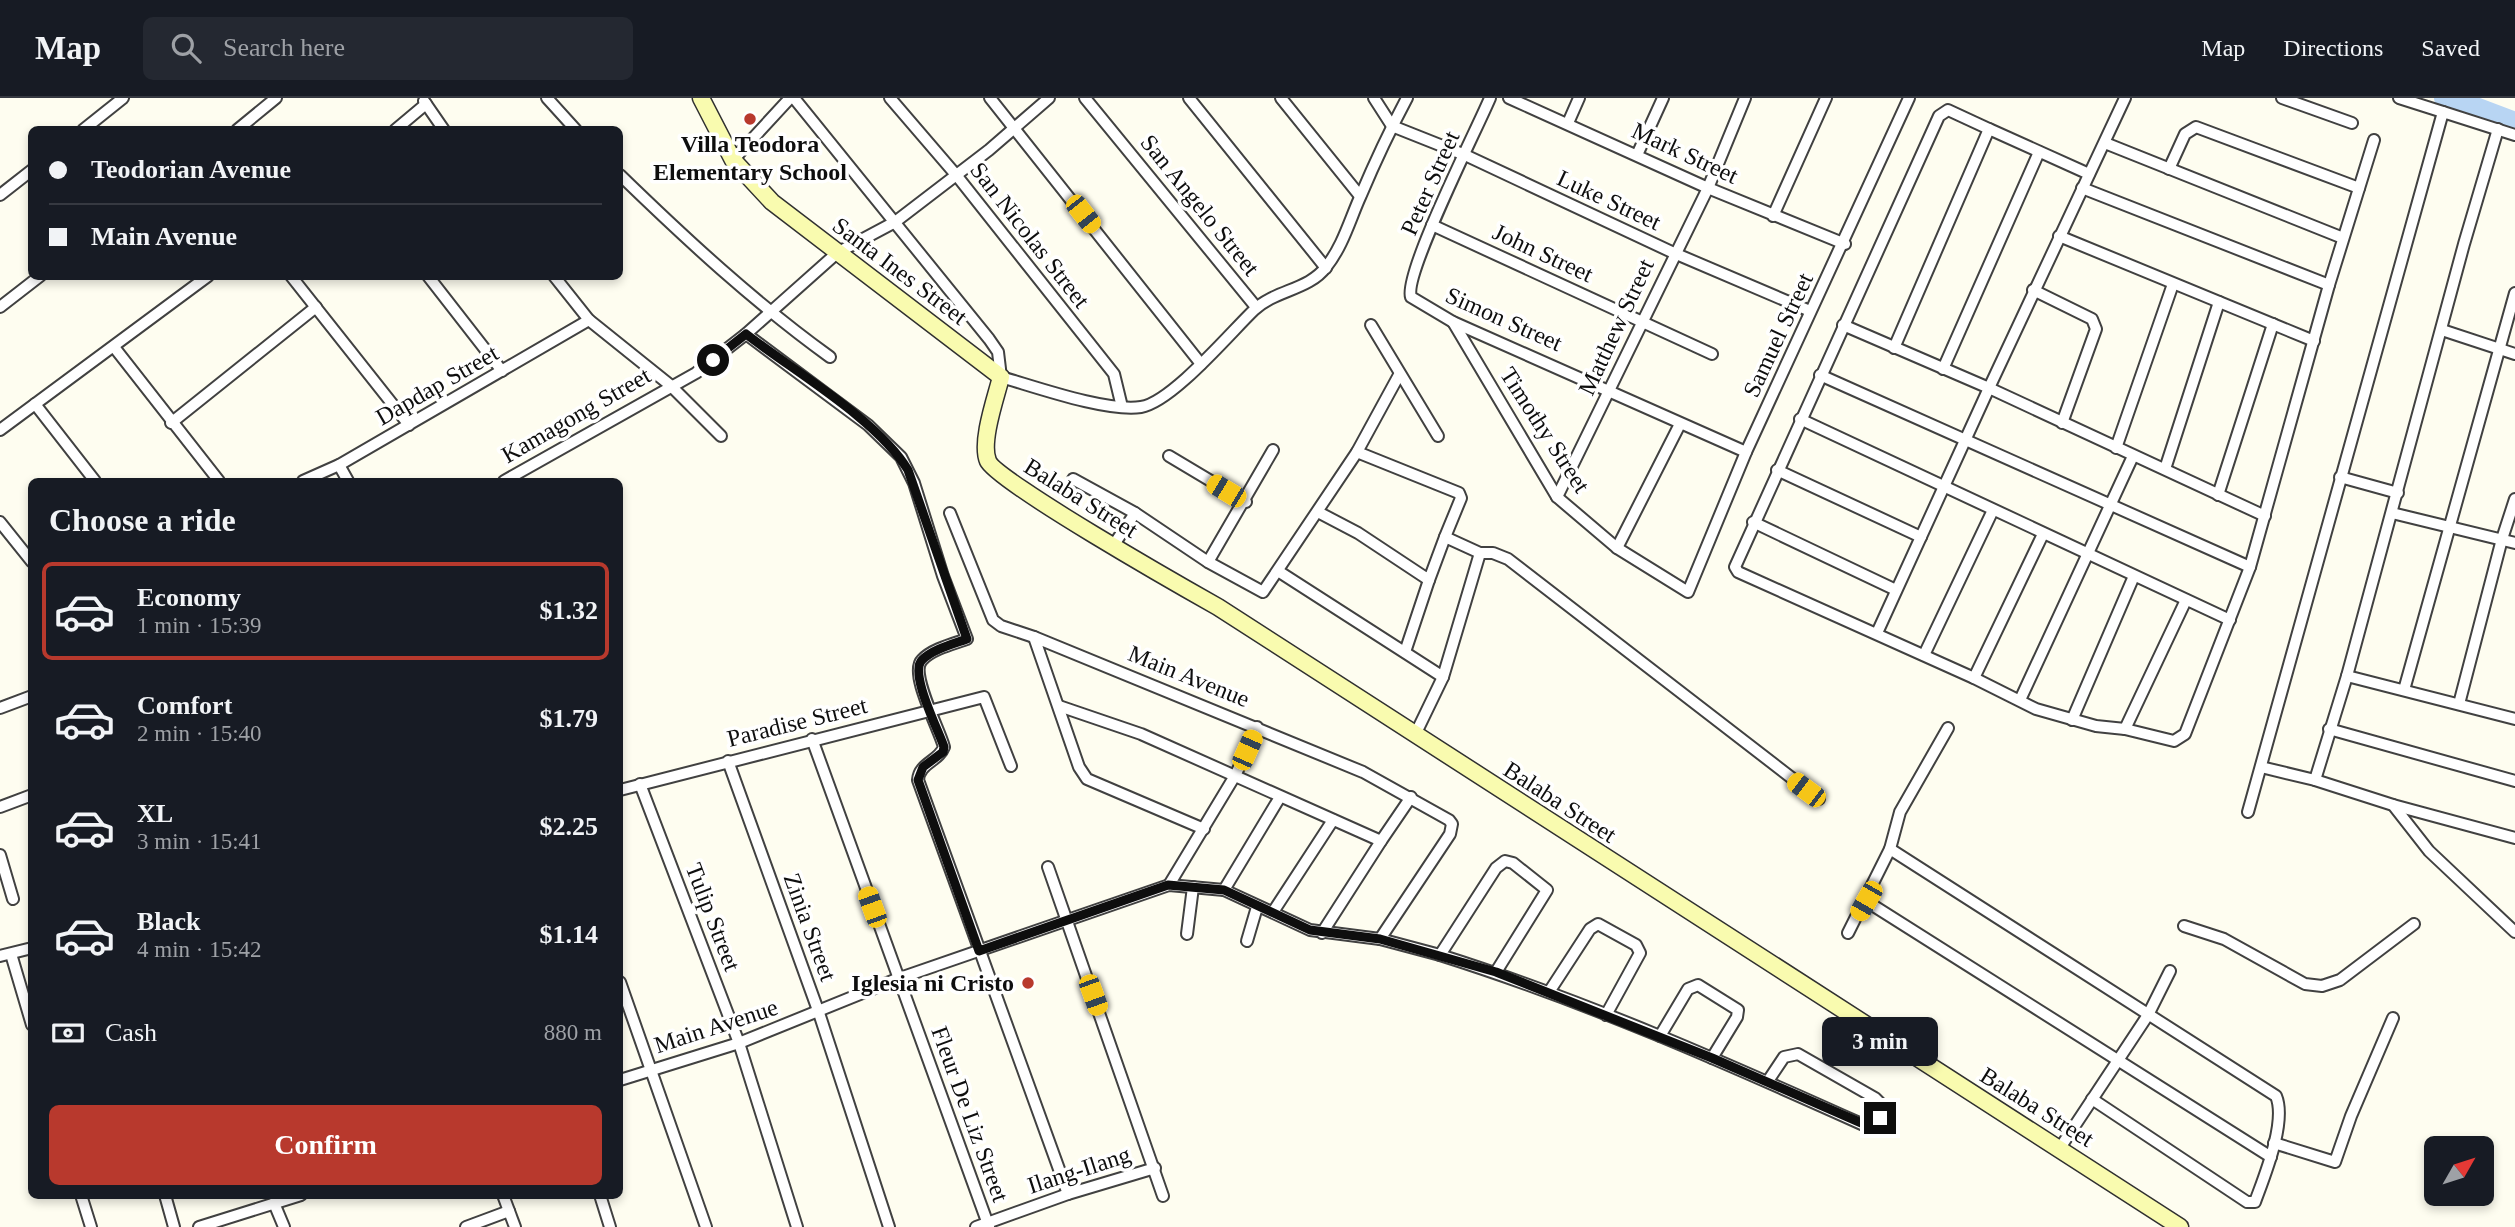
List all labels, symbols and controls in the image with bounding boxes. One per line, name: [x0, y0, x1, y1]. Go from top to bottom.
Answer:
search box: [143, 17, 633, 80]
icon: search: [167, 29, 205, 67]
text: Map: [35, 30, 101, 66]
text: Search here: [223, 33, 345, 62]
text: Map: [2201, 35, 2245, 61]
text: Directions: [2283, 35, 2383, 61]
text: Saved: [2421, 35, 2480, 61]
marker: Villa Teodora Elementary School: [742, 111, 758, 127]
street label: Mark Street: [1628, 117, 1742, 189]
street label: Peter Street: [1395, 127, 1465, 239]
street label: San Angelo Street: [1135, 129, 1265, 281]
place label: Villa Teodora Elementary School: [653, 131, 847, 185]
text: Teodorian Avenue: [91, 155, 291, 184]
street label: San Nicolas Street: [965, 157, 1095, 313]
street label: Luke Street: [1553, 165, 1665, 235]
car: [1062, 191, 1105, 237]
street label: Santa Ines Street: [828, 212, 972, 330]
street label: John Street: [1489, 219, 1597, 288]
text: Main Avenue: [91, 222, 237, 251]
street label: Matthew Street: [1573, 254, 1659, 399]
street label: Samuel Street: [1738, 268, 1818, 401]
street label: Simon Street: [1442, 282, 1567, 356]
street label: Dapdap Street: [371, 339, 503, 430]
route start: [697, 344, 729, 376]
street label: Kamagong Street: [497, 362, 655, 468]
street label: Timothy Street: [1495, 363, 1595, 498]
street label: Balaba Street: [1020, 453, 1143, 543]
car: [1203, 471, 1250, 511]
text: Choose a ride: [49, 502, 236, 538]
icon: car: [53, 580, 116, 643]
text: Economy: [137, 583, 241, 612]
text: $1.32: [540, 596, 598, 625]
text: 1 min · 15:39: [137, 613, 262, 638]
street label: Main Avenue: [1125, 640, 1253, 712]
icon: car: [53, 688, 116, 751]
text: Comfort: [137, 691, 232, 720]
street label: Paradise Street: [724, 692, 870, 752]
text: $1.79: [540, 704, 598, 733]
text: 2 min · 15:40: [137, 721, 262, 746]
car: [1229, 727, 1266, 773]
street label: Balaba Street: [1499, 756, 1621, 848]
car: [1783, 769, 1830, 811]
icon: car: [53, 796, 116, 859]
text: XL: [137, 799, 173, 828]
text: $2.25: [540, 812, 598, 841]
text: 3 min · 15:41: [137, 829, 262, 854]
street label: Tulip Street: [681, 860, 746, 975]
street label: Zinia Street: [779, 870, 842, 985]
car: [1847, 878, 1886, 924]
car: [855, 884, 890, 930]
icon: car: [53, 904, 116, 967]
text: Black: [137, 907, 201, 936]
text: $1.14: [540, 920, 598, 949]
text: 4 min · 15:42: [137, 937, 262, 962]
place label: Iglesia ni Cristo: [851, 970, 1014, 996]
car: [1076, 972, 1111, 1018]
marker: Iglesia ni Cristo: [1020, 975, 1036, 991]
street label: Main Avenue: [651, 994, 781, 1058]
icon: cash: [49, 1014, 87, 1052]
callout: 3 min: [1822, 1016, 1938, 1066]
text: Cash: [105, 1018, 157, 1047]
text: 880 m: [544, 1020, 602, 1045]
street label: Fleur De Liz Street: [926, 1023, 1014, 1205]
text: 3 min: [1852, 1029, 1908, 1054]
street label: Balaba Street: [1976, 1062, 2099, 1152]
route end: [1864, 1102, 1896, 1134]
button: Confirm: [49, 1105, 602, 1185]
north arrow: [2424, 1136, 2494, 1206]
map controls: [2424, 1136, 2494, 1206]
street label: Ilang-Ilang: [1024, 1141, 1134, 1199]

